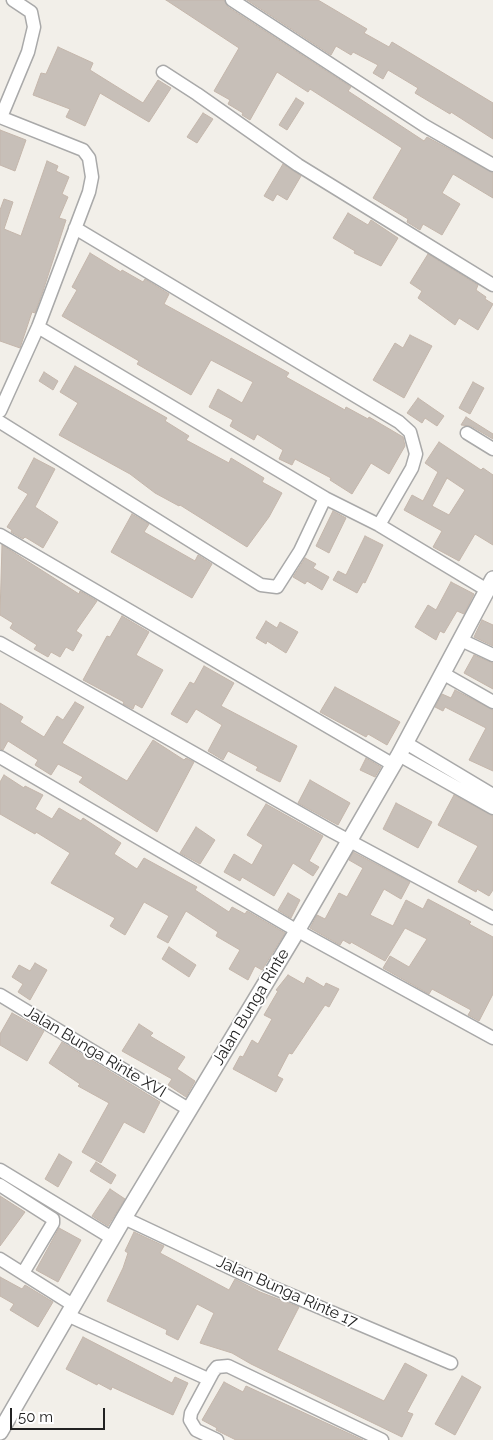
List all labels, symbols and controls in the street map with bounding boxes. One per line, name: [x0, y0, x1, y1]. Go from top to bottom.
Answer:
street label: Jalan Bunga Rinte: [209, 945, 293, 1069]
street label: Jalan Bunga Rinte XVI: [21, 1002, 169, 1102]
street label: Jalan Bunga Rinte 17: [214, 1252, 360, 1332]
scale bar: [12, 1398, 108, 1430]
text: 50 m: [18, 1408, 53, 1426]

